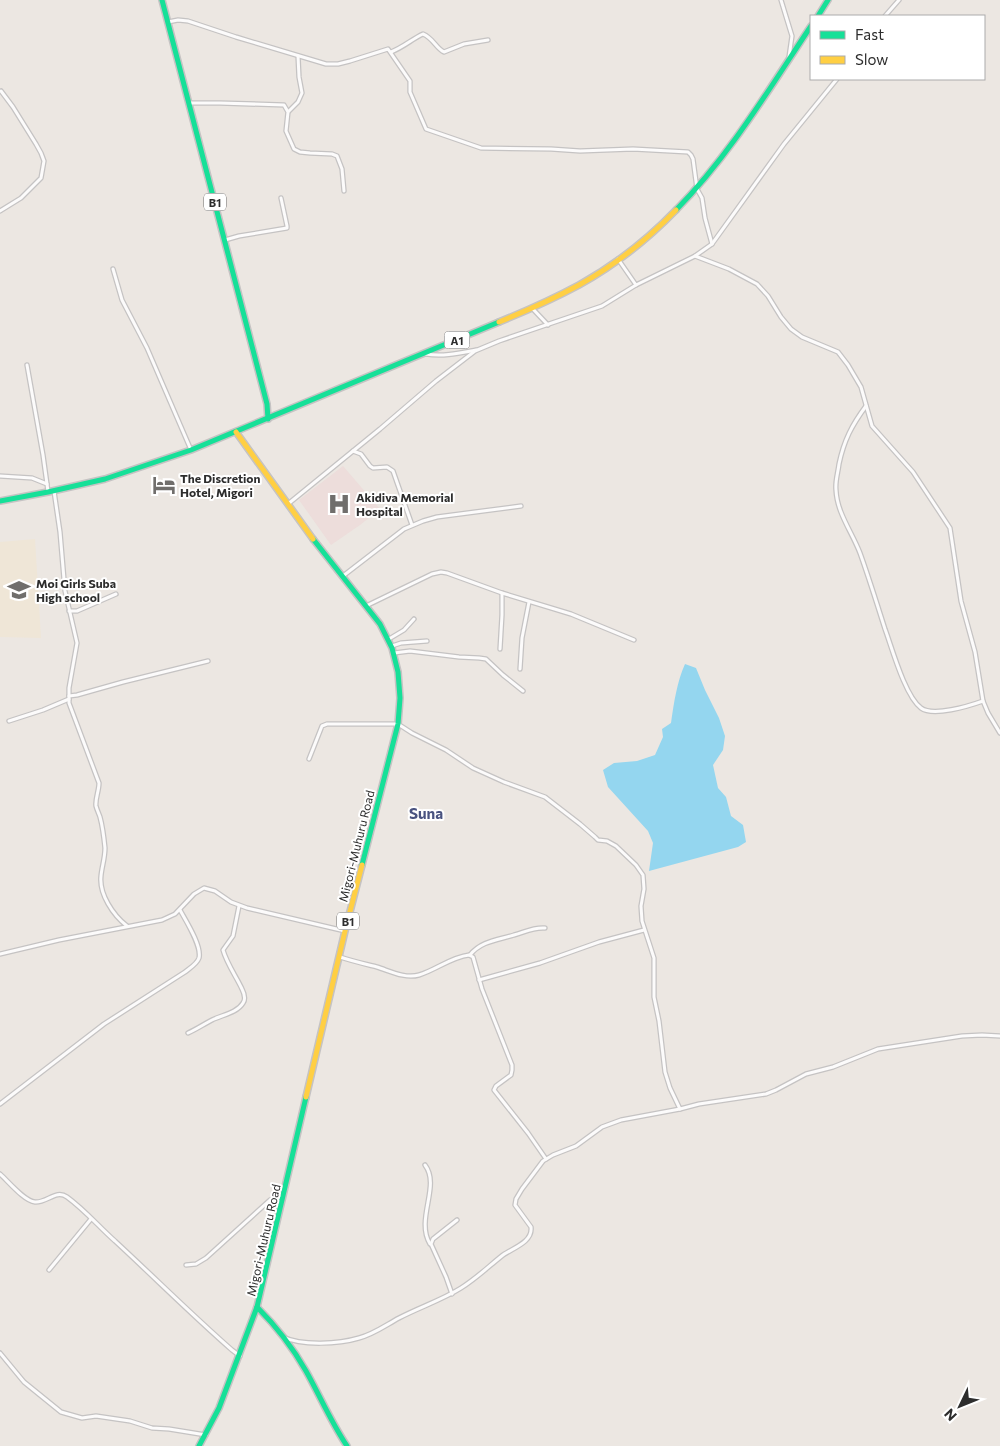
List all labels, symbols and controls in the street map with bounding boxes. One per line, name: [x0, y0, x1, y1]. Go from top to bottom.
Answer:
legend: [810, 15, 985, 80]
text: Fast: [855, 25, 884, 43]
text: Slow: [855, 50, 888, 68]
road number: B1: [204, 193, 226, 210]
road number: A1: [444, 332, 470, 348]
place label: The Discretion Hotel, Migori: [180, 471, 260, 499]
hotel icon: The Discretion Hotel, Migori: [151, 472, 177, 498]
place label: Akidiva Memorial Hospital: [356, 490, 454, 518]
hospital icon: Akidiva Memorial Hospital: [326, 491, 352, 517]
place label: Moi Girls Suba High school: [36, 576, 116, 604]
school or university icon: Moi Girls Suba High school: [6, 577, 32, 603]
street label: Migori-Muhuru Road: [335, 789, 377, 903]
district label: Suna: [409, 804, 443, 822]
road number: B1: [337, 912, 359, 929]
street label: Migori-Muhuru Road: [243, 1183, 283, 1297]
north arrow: [935, 1381, 985, 1431]
text: N: [940, 1406, 960, 1425]

